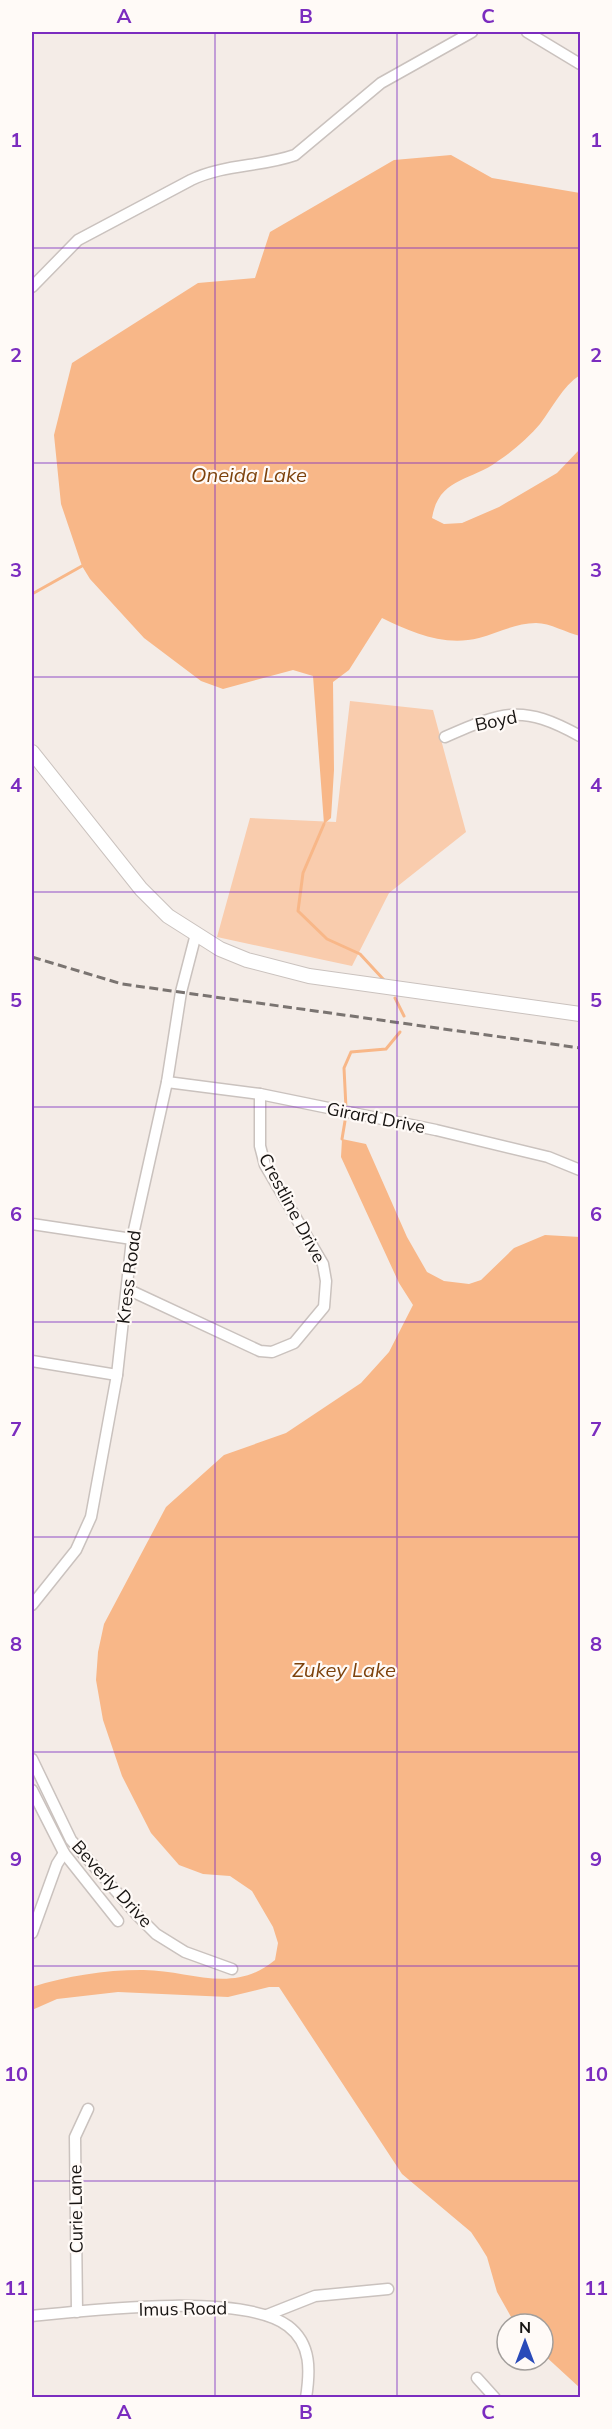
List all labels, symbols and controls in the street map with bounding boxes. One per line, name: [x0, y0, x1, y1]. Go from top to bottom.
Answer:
text: A: [117, 3, 132, 28]
text: B: [299, 3, 313, 28]
text: C: [481, 3, 495, 28]
text: 1: [10, 127, 22, 152]
text: 1: [590, 127, 602, 152]
text: 2: [10, 342, 22, 367]
text: 2: [590, 342, 602, 367]
water label: Oneida Lake: [191, 462, 307, 487]
text: 3: [10, 557, 22, 582]
text: 3: [590, 557, 602, 582]
street label: Boyd: [473, 705, 519, 736]
text: 4: [10, 772, 22, 797]
text: 4: [590, 772, 602, 797]
text: 5: [10, 987, 22, 1012]
text: 5: [590, 987, 602, 1012]
street label: Girard Drive: [325, 1097, 427, 1138]
street label: Crestline Drive: [254, 1149, 331, 1266]
text: 6: [10, 1201, 22, 1226]
text: 6: [590, 1201, 602, 1226]
street label: Kress Road: [111, 1229, 146, 1325]
text: 7: [10, 1416, 22, 1441]
text: 7: [590, 1416, 602, 1441]
text: 8: [10, 1631, 22, 1656]
text: 8: [590, 1631, 602, 1656]
water label: Zukey Lake: [292, 1657, 396, 1682]
street label: Beverly Drive: [67, 1835, 158, 1932]
text: 9: [10, 1846, 22, 1871]
text: 9: [590, 1846, 602, 1871]
text: 10: [4, 2061, 28, 2086]
text: 10: [584, 2061, 608, 2086]
street label: Curie Lane: [63, 2164, 88, 2254]
text: 11: [4, 2275, 28, 2300]
text: 11: [584, 2275, 608, 2300]
street label: Imus Road: [138, 2296, 227, 2321]
north arrow: [495, 2312, 555, 2372]
text: N: [519, 2317, 531, 2337]
text: A: [117, 2399, 132, 2424]
text: B: [299, 2399, 313, 2424]
text: C: [481, 2399, 495, 2424]

